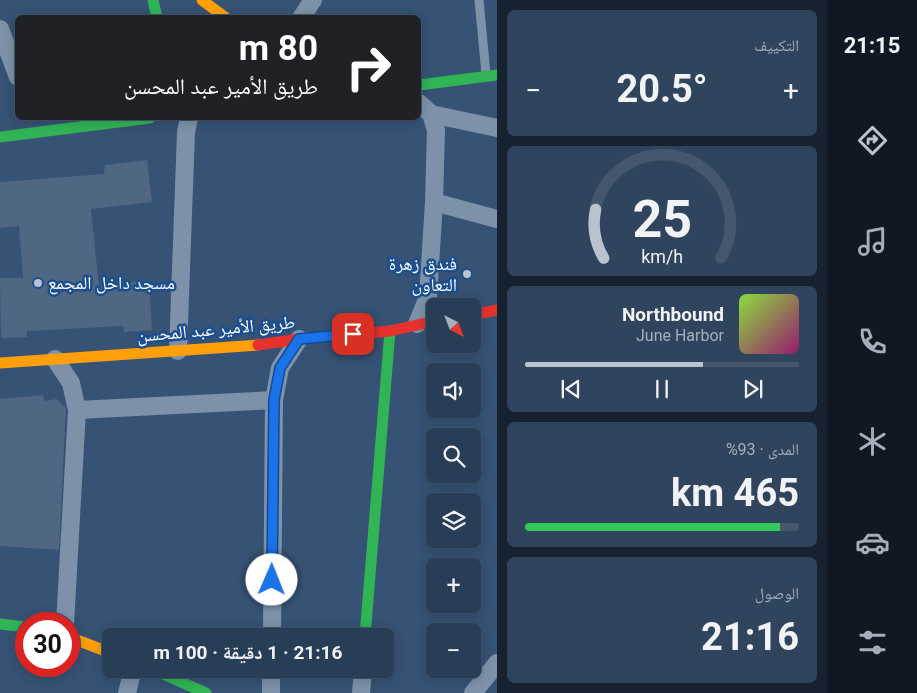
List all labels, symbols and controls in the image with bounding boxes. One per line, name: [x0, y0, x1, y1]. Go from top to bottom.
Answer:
text: 80 m: [239, 28, 318, 69]
text: 21:15: [844, 33, 900, 58]
icon: right: [336, 35, 401, 100]
text: التكييف: [754, 36, 799, 55]
text: 20.5°: [616, 67, 708, 111]
text: طريق الأمير عبد المحسن: [124, 74, 318, 99]
text: −: [525, 74, 541, 107]
text: +: [783, 74, 799, 107]
icon: directions: [855, 123, 890, 158]
text: 25: [632, 189, 692, 250]
icon: music: [855, 224, 890, 259]
text: km/h: [641, 246, 683, 267]
place label: فندق زهرة التعاون: [389, 253, 457, 296]
marker: فندق زهرة التعاون: [461, 268, 473, 280]
place label: مسجد داخل المجمع: [48, 272, 175, 295]
marker: مسجد داخل المجمع: [32, 277, 44, 289]
north arrow: [426, 298, 481, 352]
map controls: [426, 298, 481, 678]
text: Northbound: [622, 303, 724, 326]
street label: طريق الأمير عبد المحسن: [136, 311, 296, 347]
pin: [332, 313, 374, 355]
icon: arrive: [339, 320, 367, 348]
icon: phone: [855, 324, 890, 359]
text: June Harbor: [636, 326, 724, 345]
button: sound: [426, 363, 481, 418]
icon: previous: [557, 375, 585, 403]
icon: pause: [648, 375, 676, 403]
icon: next: [739, 375, 767, 403]
icon: climate: [855, 424, 890, 459]
button: search: [426, 428, 481, 483]
text: المدى · 93%: [726, 440, 799, 459]
text: 465 km: [671, 471, 799, 515]
button: layers: [426, 493, 481, 548]
icon: car: [855, 525, 890, 560]
position arrow: [245, 553, 297, 605]
button: +: [426, 558, 481, 613]
text: الوصول: [755, 584, 799, 603]
speed limit sign: 30: [15, 612, 80, 677]
text: 21:16: [701, 615, 799, 659]
button: −: [426, 623, 481, 678]
icon: filters: [855, 625, 890, 660]
text: 21:16 · 1 دقيقة · 100 m: [154, 641, 342, 664]

